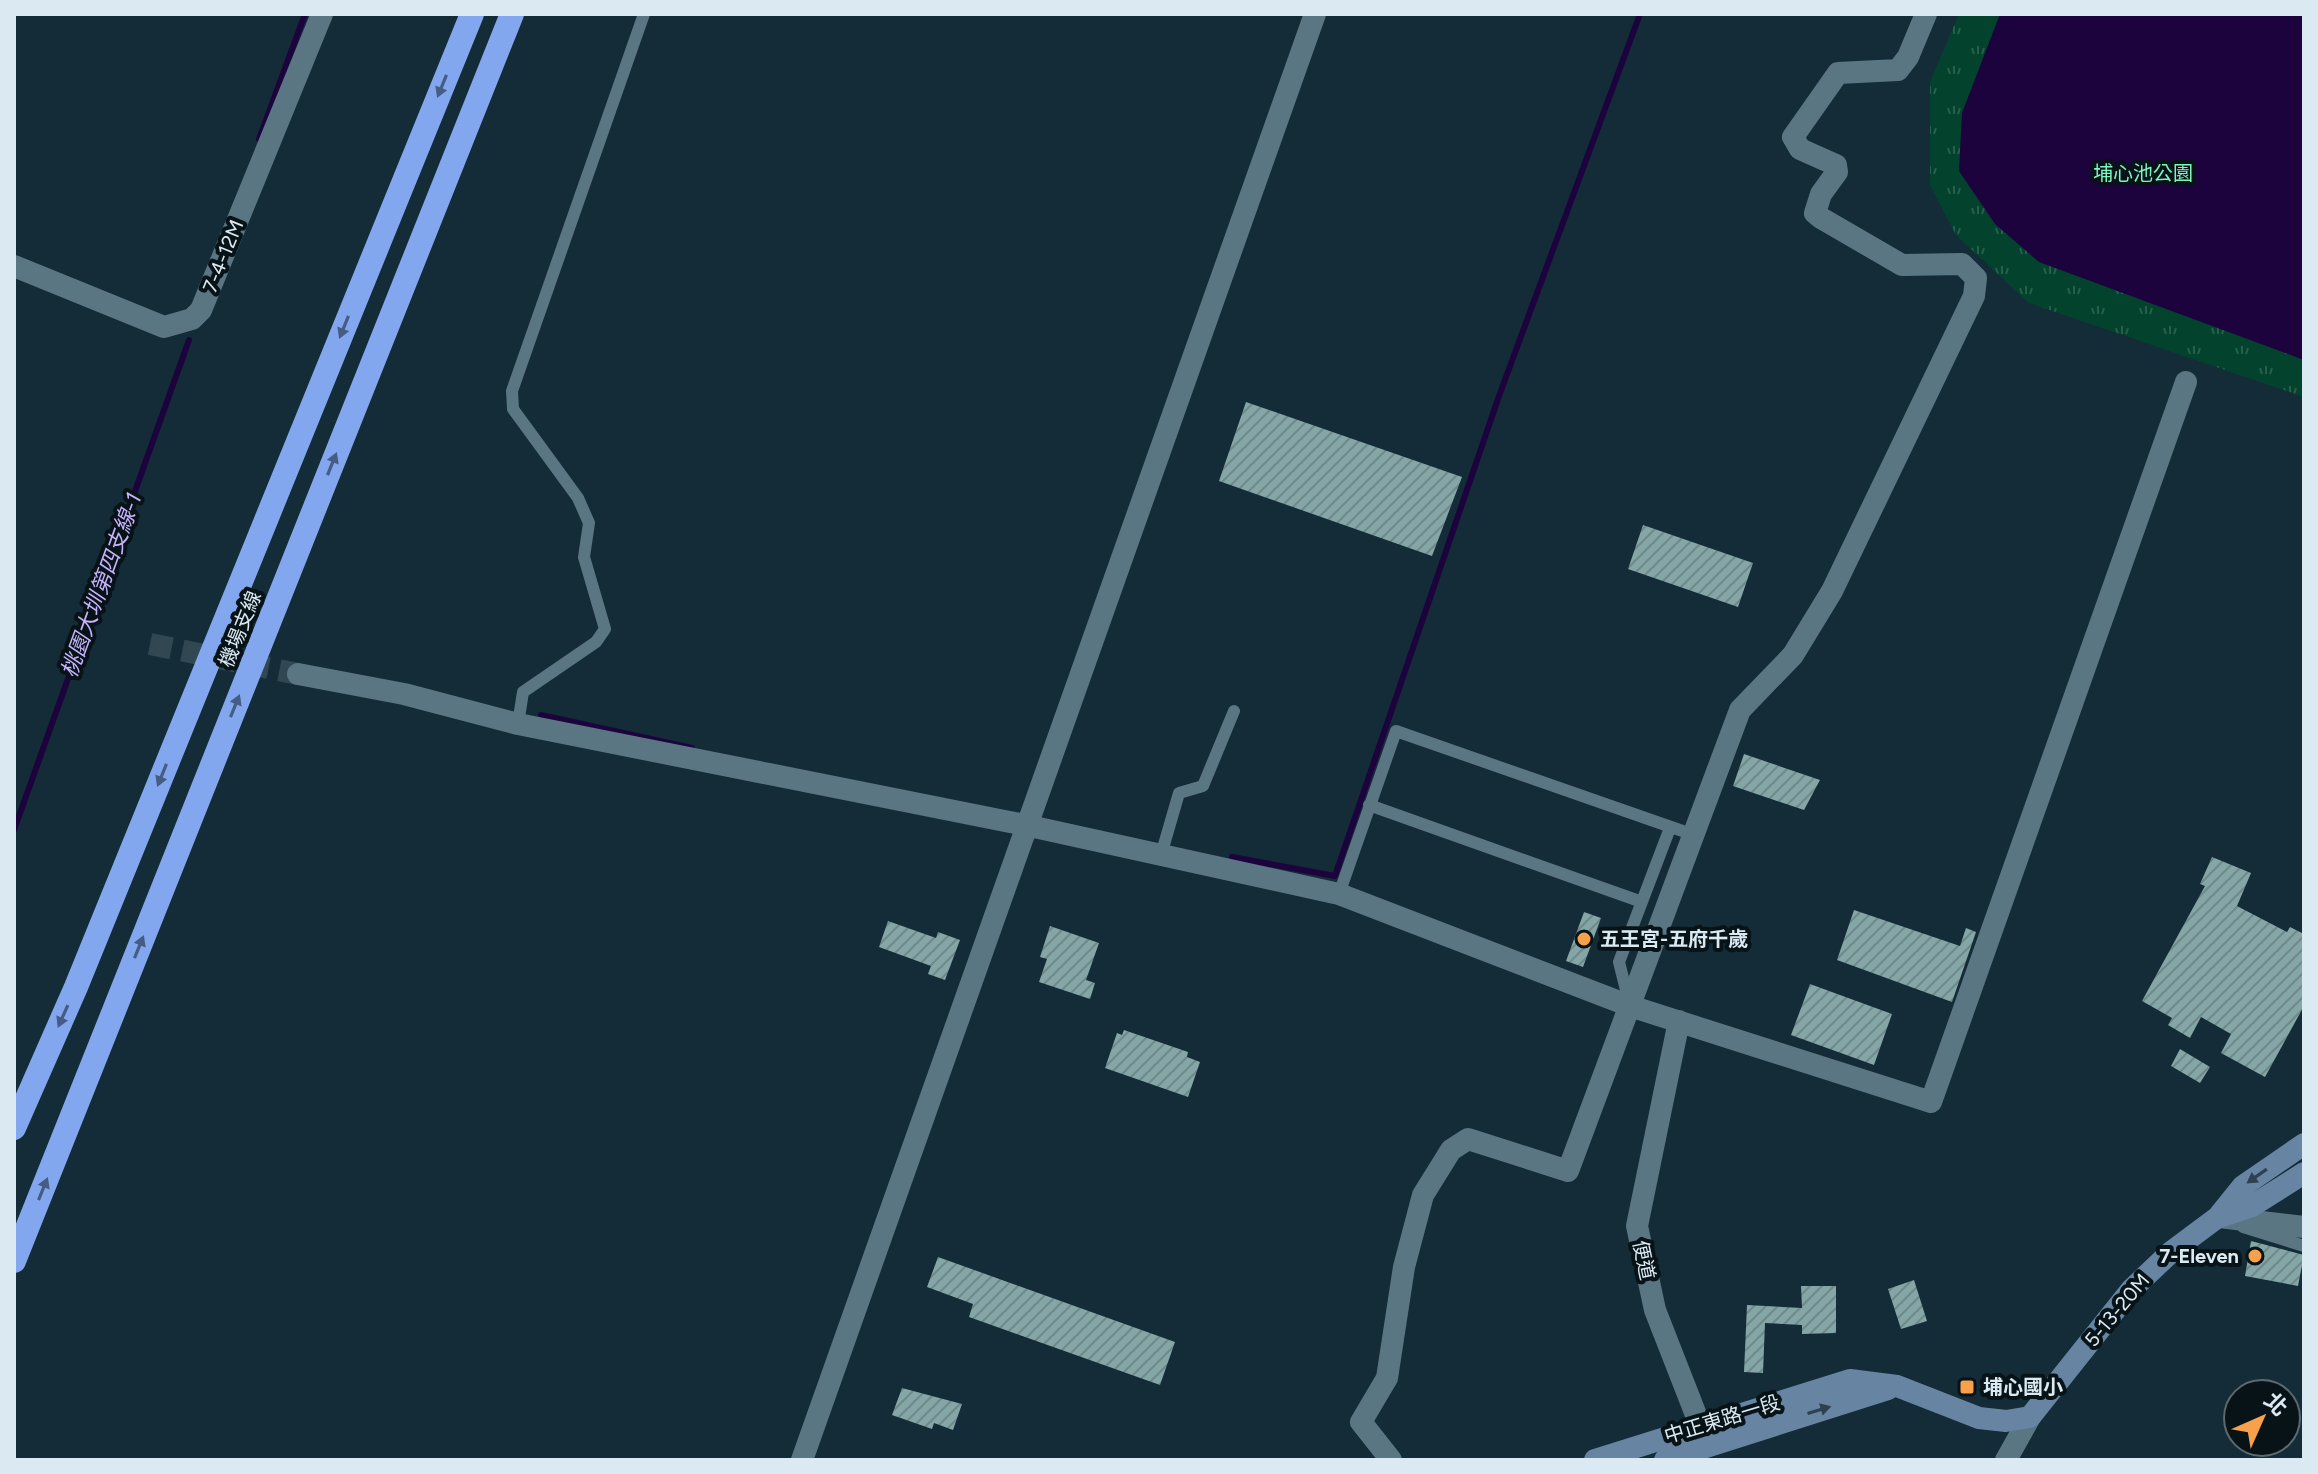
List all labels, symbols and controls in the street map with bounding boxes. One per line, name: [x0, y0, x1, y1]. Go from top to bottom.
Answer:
one-way arrow: [435, 74, 448, 98]
park label: 埔心池公園: [2093, 161, 2193, 185]
street label: 7-4-12M: [198, 216, 248, 296]
one-way arrow: [337, 315, 350, 339]
one-way arrow: [325, 452, 338, 476]
water label: 桃園大圳第四支線-1: [56, 489, 147, 681]
street label: 機場支線: [214, 587, 266, 671]
one-way arrow: [229, 694, 242, 718]
one-way arrow: [155, 763, 168, 787]
place label: 五王宮-五府千歲: [1600, 927, 1748, 951]
marker: 五王宮-五府千歲: [1575, 930, 1593, 948]
one-way arrow: [133, 935, 146, 959]
one-way arrow: [57, 1004, 70, 1028]
one-way arrow: [2246, 1168, 2268, 1183]
one-way arrow: [37, 1177, 50, 1201]
street label: 便道: [1628, 1238, 1660, 1282]
place label: 7-Eleven: [2159, 1244, 2239, 1268]
marker: 7-Eleven: [2246, 1247, 2264, 1265]
street label: 5-13-20M: [2079, 1268, 2155, 1352]
place label: 埔心國小: [1983, 1375, 2063, 1399]
marker: 埔心國小: [1958, 1378, 1976, 1396]
north arrow: [2222, 1378, 2302, 1458]
text: 北: [2258, 1387, 2293, 1422]
street label: 中正東路一段: [1661, 1390, 1783, 1448]
one-way arrow: [1807, 1404, 1831, 1416]

